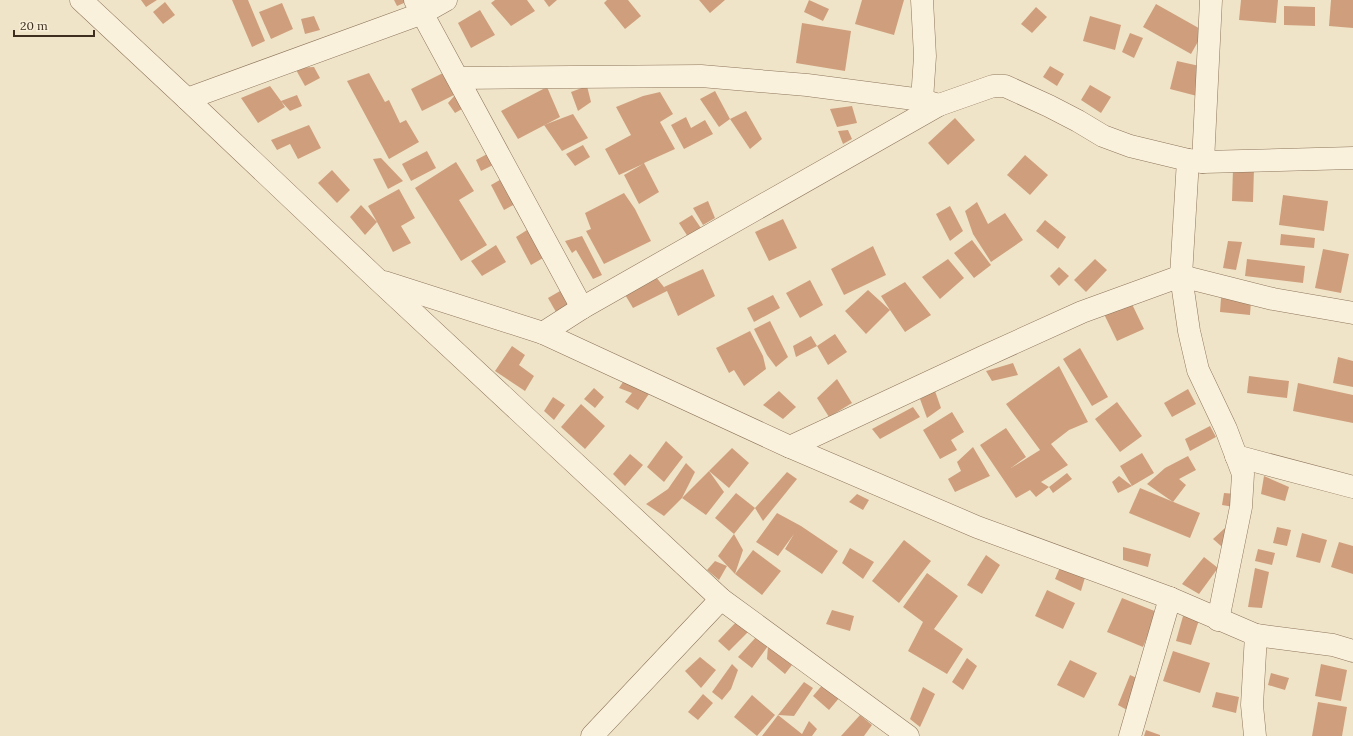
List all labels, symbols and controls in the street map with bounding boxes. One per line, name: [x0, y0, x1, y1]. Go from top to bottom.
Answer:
scale bar: [14, 12, 94, 38]
text: 20 m: [20, 18, 48, 33]

